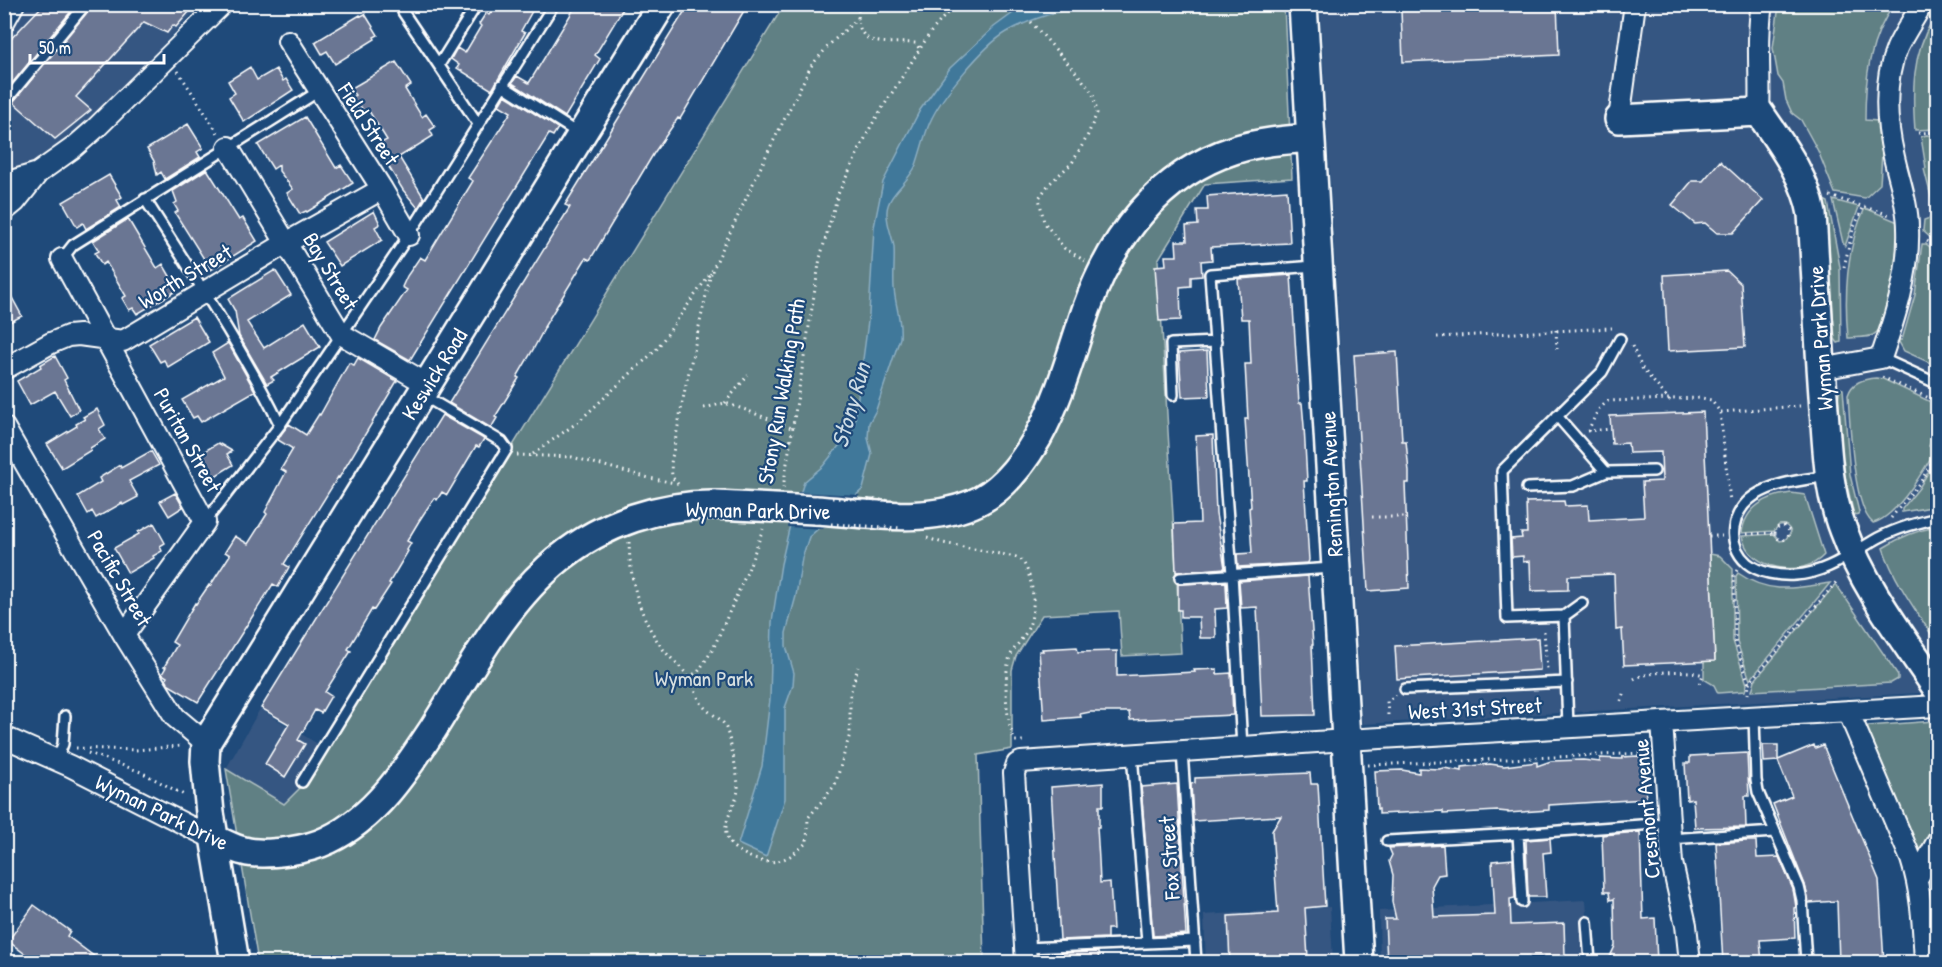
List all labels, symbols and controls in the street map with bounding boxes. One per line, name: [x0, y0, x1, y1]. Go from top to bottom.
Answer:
scale bar: [30, 27, 164, 65]
text: 50 m: [39, 35, 71, 60]
street label: Field Street: [331, 76, 407, 171]
street label: Bay Street: [296, 227, 366, 316]
street label: Worth Street: [133, 236, 238, 316]
street label: Wyman Park Drive: [1800, 265, 1840, 411]
street label: Stony Run Walking Path: [750, 296, 812, 486]
street label: Keswick Road: [394, 322, 474, 425]
water label: Stony Run: [823, 357, 879, 451]
street label: Puritan Street: [147, 382, 229, 498]
street label: Remington Avenue: [1312, 410, 1350, 557]
street label: Wyman Park Drive: [685, 494, 831, 526]
street label: Pacific Street: [80, 524, 160, 632]
park label: Wyman Park: [655, 663, 753, 693]
street label: West 31st Street: [1408, 690, 1543, 726]
street label: Cresmont Avenue: [1625, 738, 1667, 880]
street label: Wyman Park Drive: [90, 767, 234, 857]
street label: Fox Street: [1151, 815, 1187, 902]

